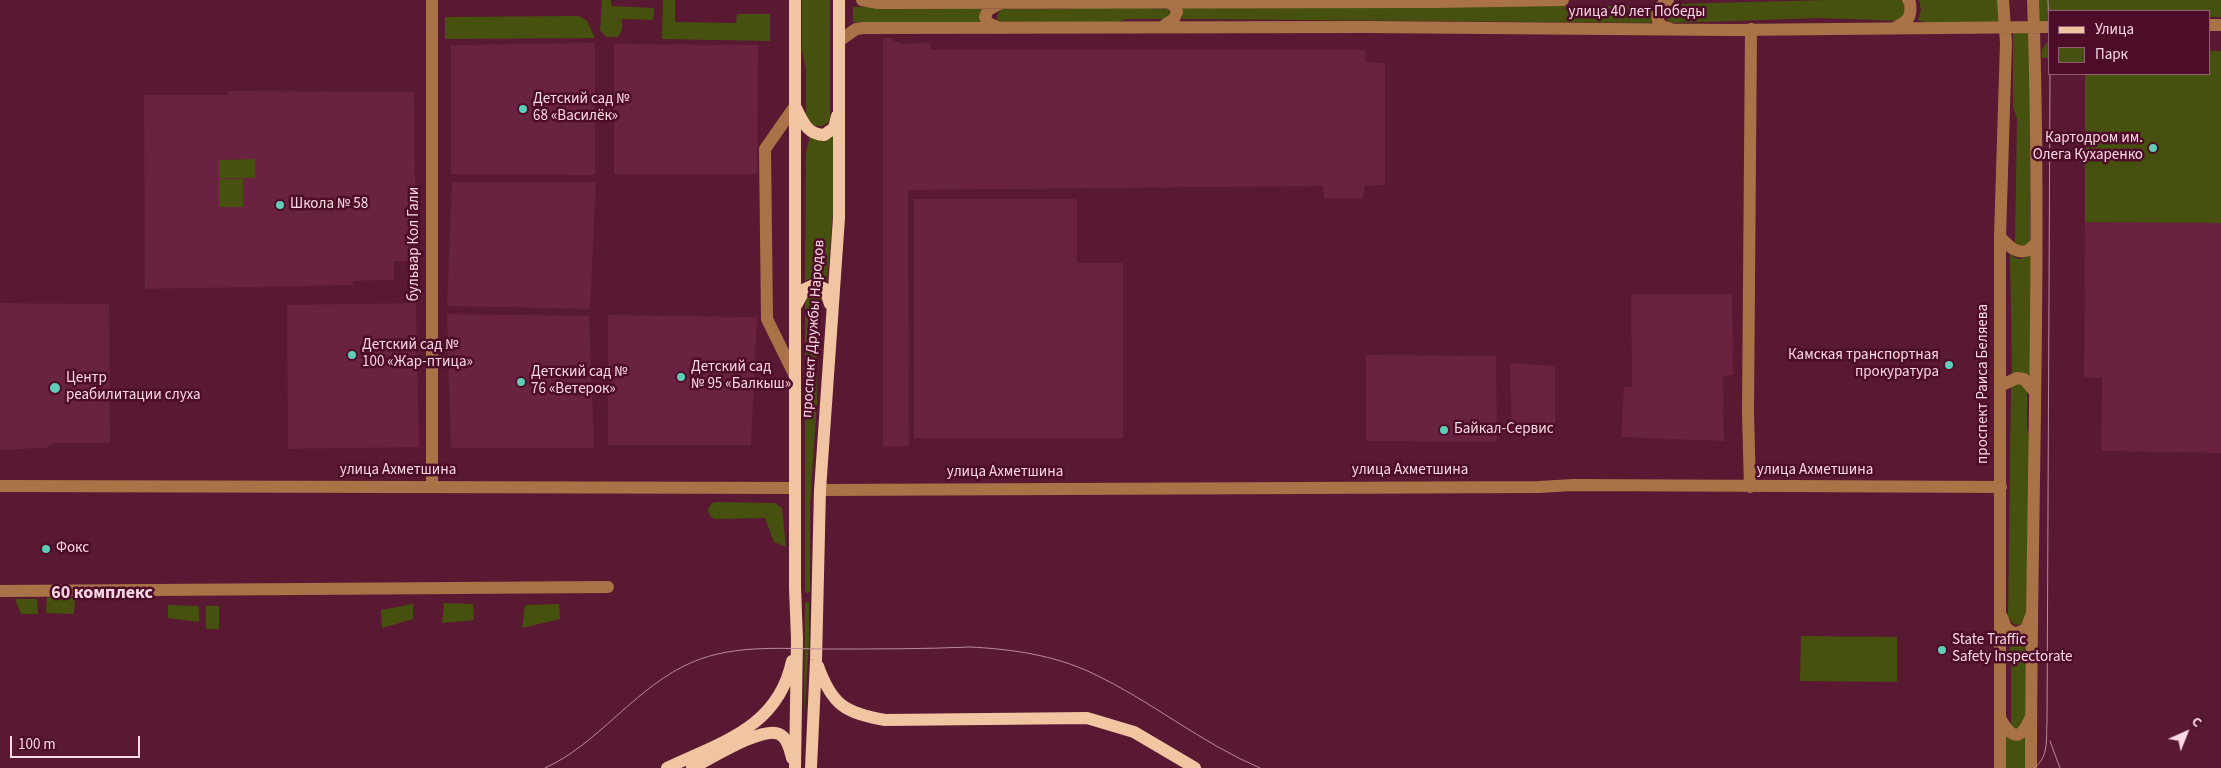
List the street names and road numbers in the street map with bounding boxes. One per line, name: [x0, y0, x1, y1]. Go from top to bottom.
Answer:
street label: улица 40 лет Победы: [1569, 4, 1705, 22]
street label: бульвар Кол Гали: [406, 187, 424, 301]
street label: проспект Дружбы Народов: [799, 239, 829, 419]
street label: проспект Раиса Беляева: [1975, 304, 1993, 464]
street label: улица Ахметшина: [340, 462, 456, 480]
street label: улица Ахметшина: [1352, 462, 1468, 480]
street label: улица Ахметшина: [1757, 462, 1873, 480]
street label: улица Ахметшина: [947, 464, 1063, 482]

